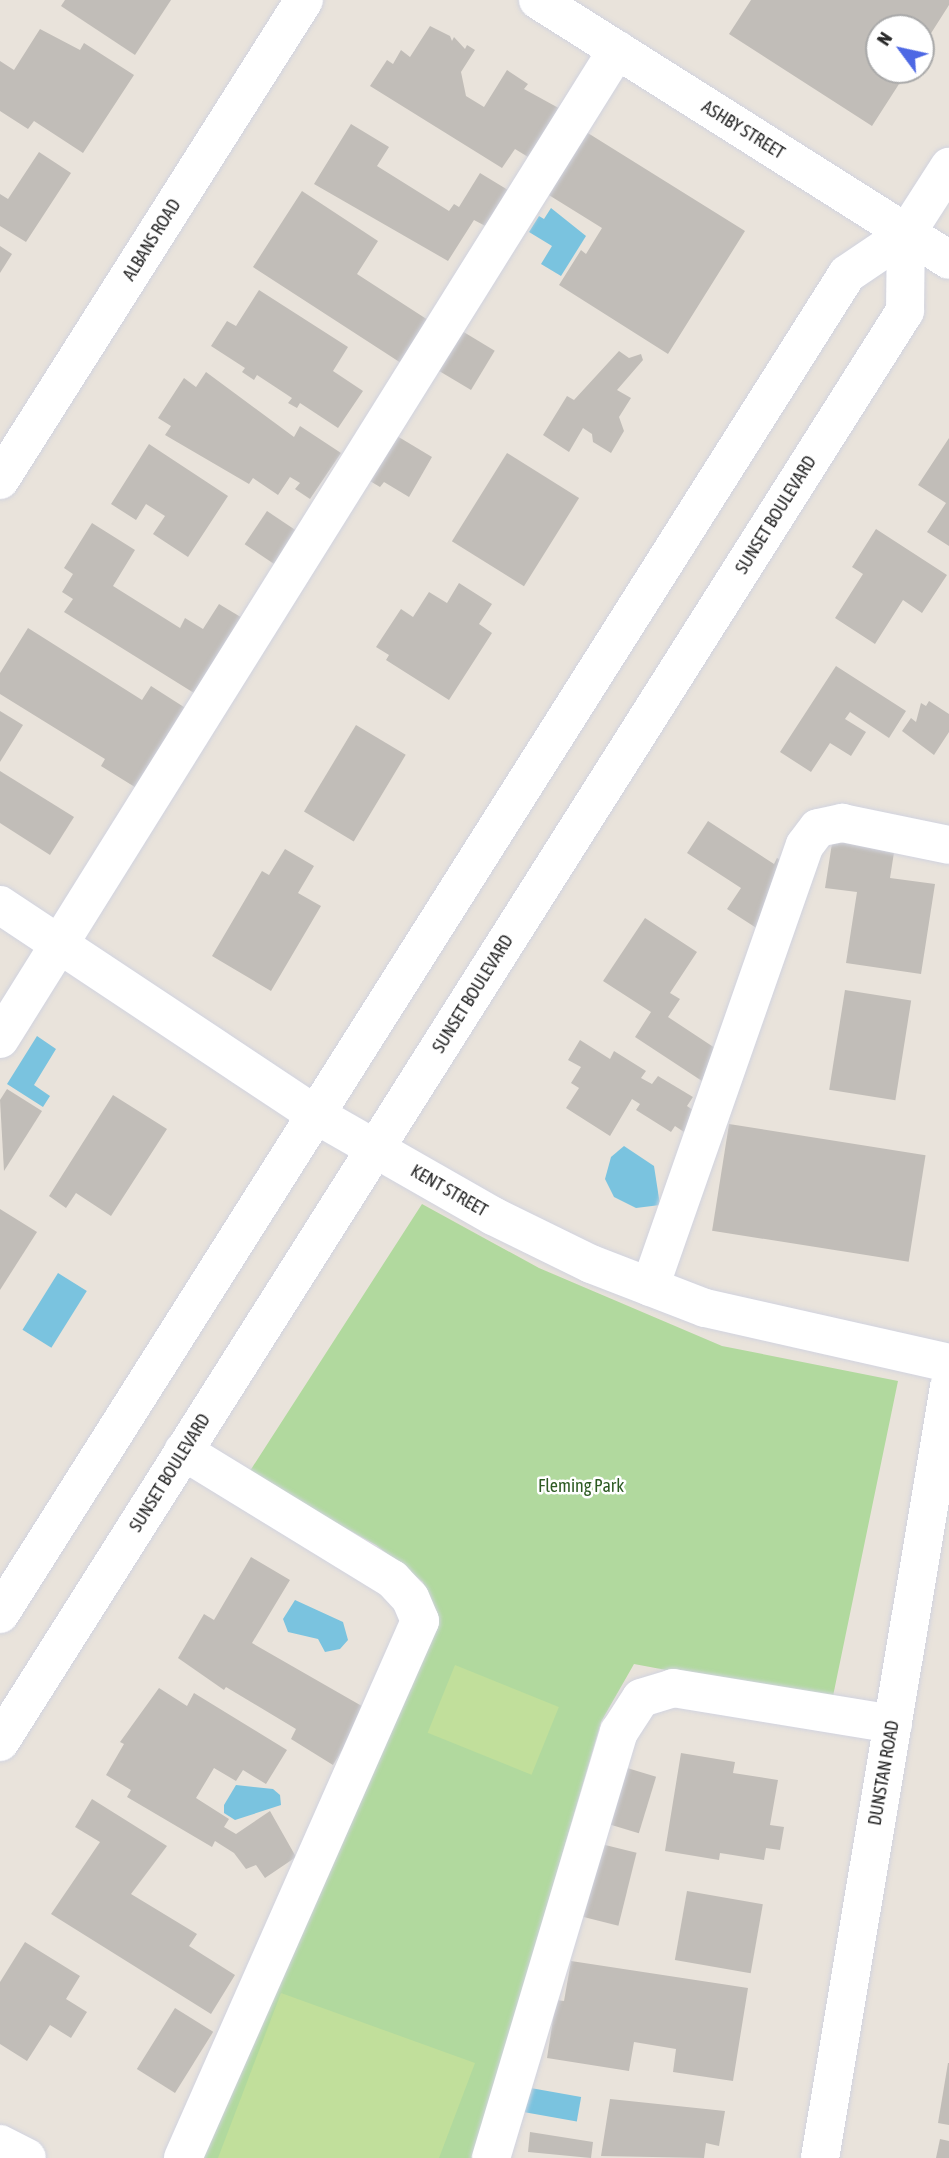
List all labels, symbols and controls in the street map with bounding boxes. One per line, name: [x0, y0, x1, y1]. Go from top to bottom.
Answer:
north arrow: [865, 14, 935, 84]
text: N: [872, 28, 896, 49]
street label: ASHBY STREET: [698, 96, 788, 164]
street label: ALBANS ROAD: [118, 195, 186, 285]
street label: SUNSET BOULEVARD: [731, 452, 821, 578]
street label: SUNSET BOULEVARD: [428, 931, 518, 1057]
street label: KENT STREET: [407, 1160, 491, 1222]
street label: SUNSET BOULEVARD: [125, 1410, 215, 1536]
park label: Fleming Park: [538, 1475, 624, 1497]
street label: DUNSTAN ROAD: [864, 1719, 904, 1827]

